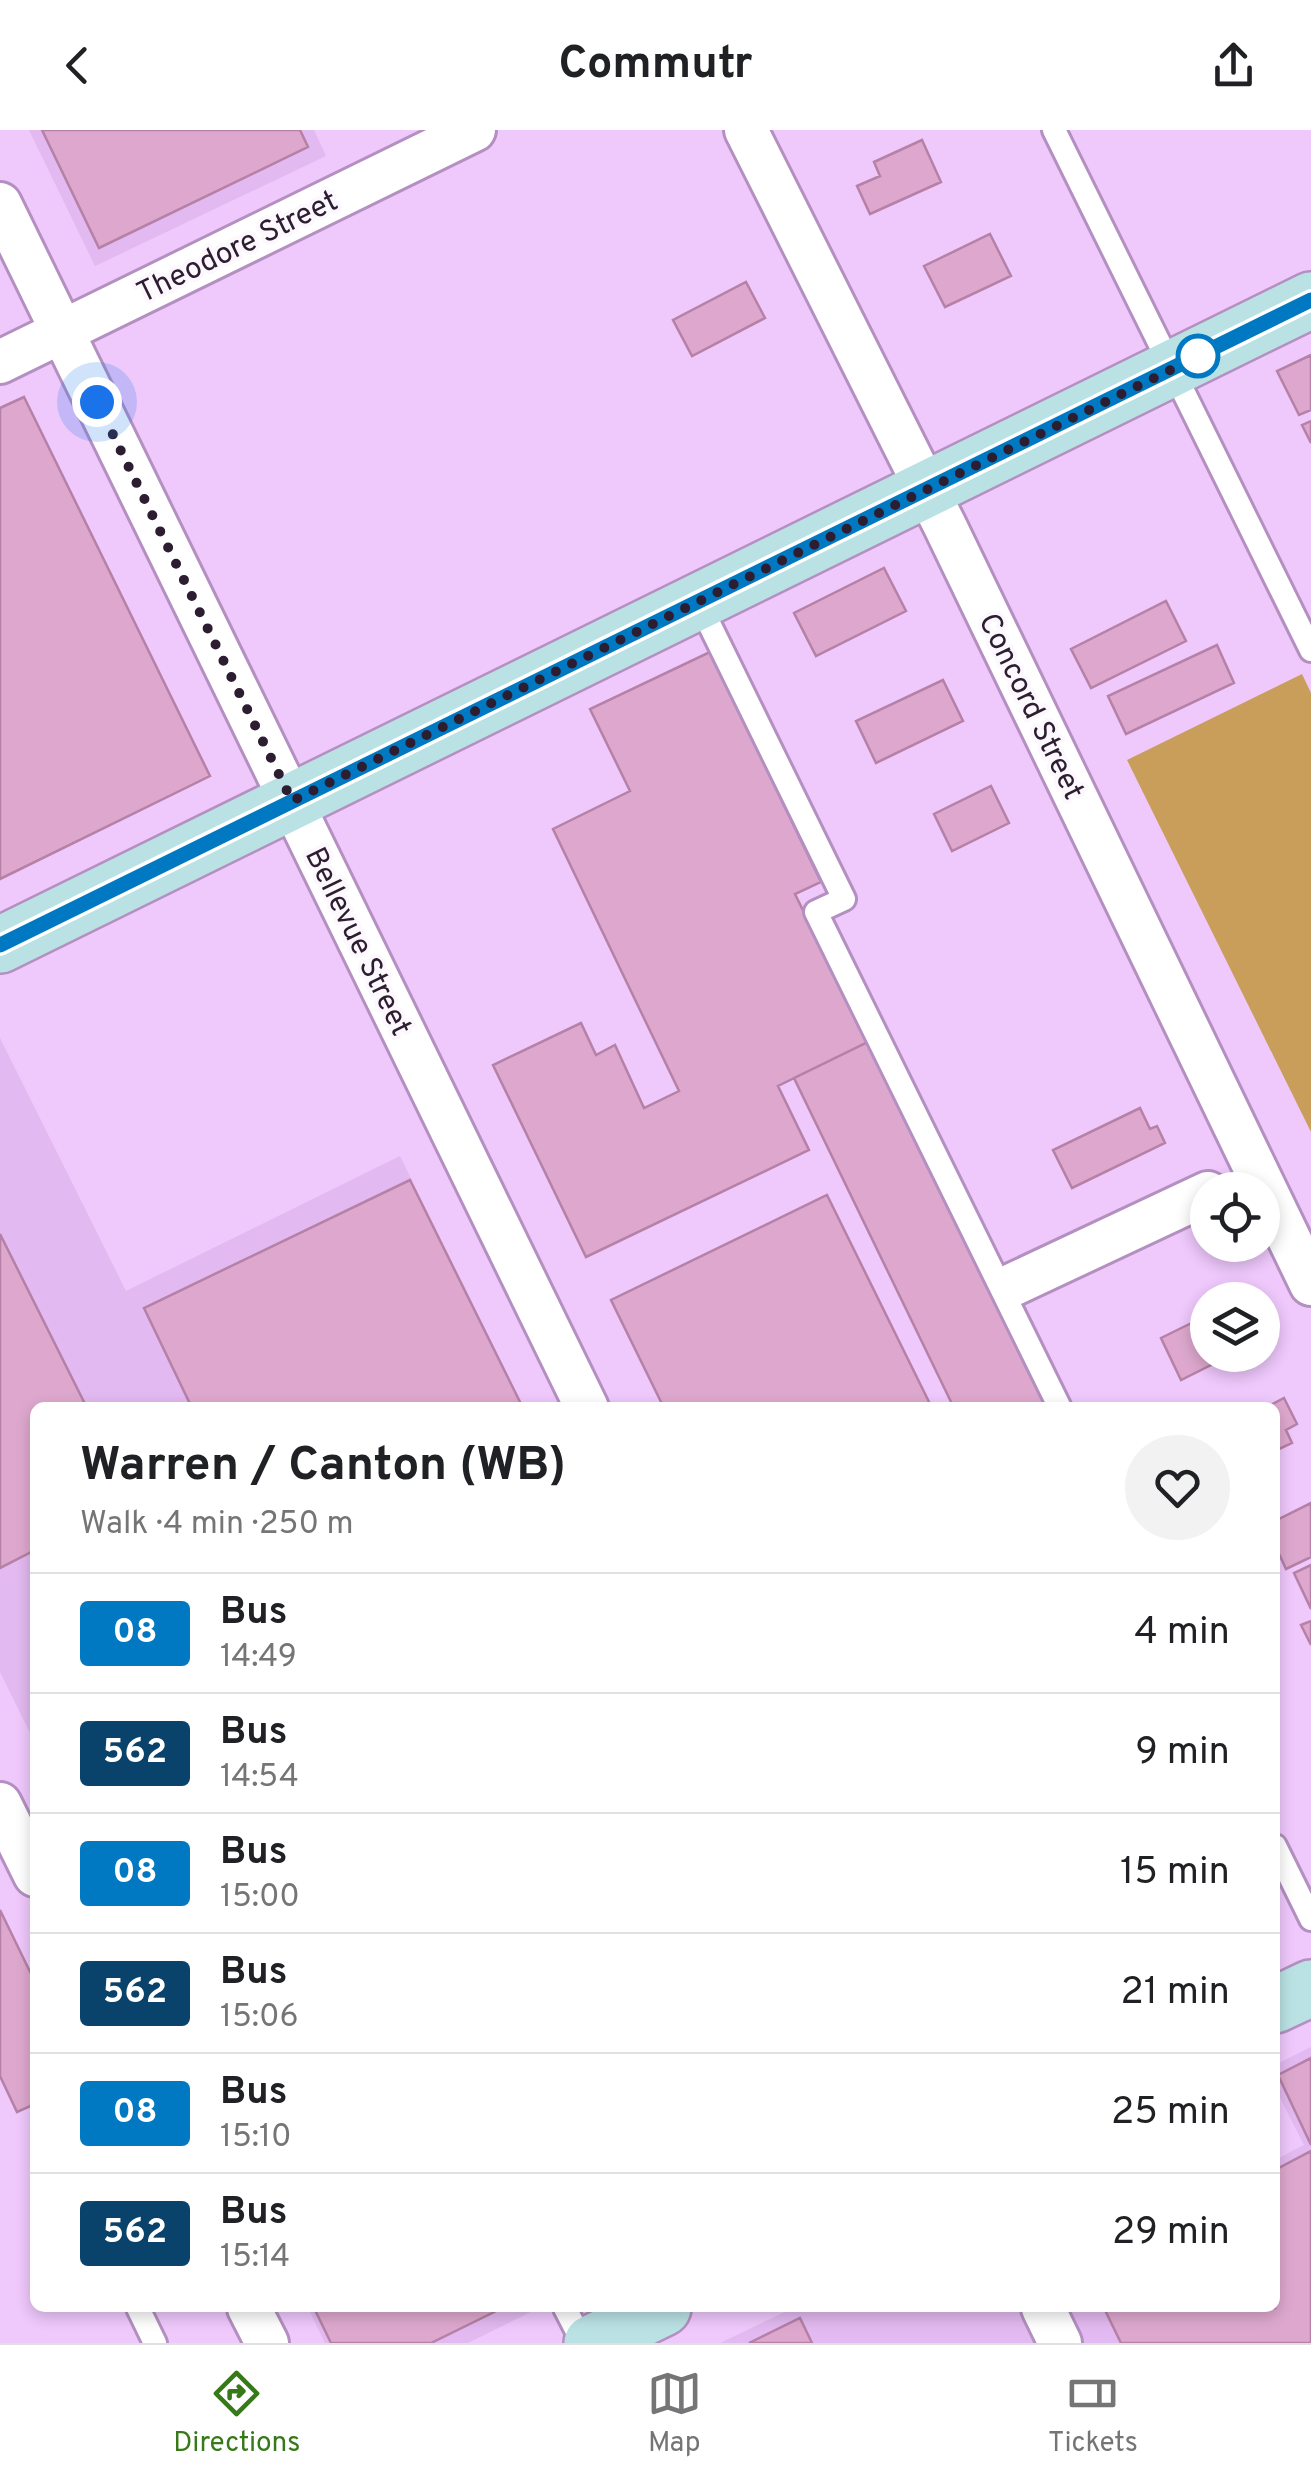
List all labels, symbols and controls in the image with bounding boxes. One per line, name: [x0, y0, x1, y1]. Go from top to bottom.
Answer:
text: Commutr: [559, 37, 753, 94]
icon: back: [50, 38, 105, 93]
icon: share: [1206, 38, 1261, 93]
street label: Theodore Street: [132, 184, 345, 313]
unlabelled marker: [1177, 335, 1219, 377]
your location: [72, 377, 122, 427]
street label: Concord Street: [969, 608, 1091, 806]
street label: Bellevue Street: [295, 842, 418, 1042]
map controls: [1190, 1172, 1280, 1372]
button: locate: [1190, 1172, 1280, 1262]
button: layers: [1190, 1282, 1280, 1372]
button: heart: [1125, 1435, 1230, 1540]
text: Warren / Canton (WB): [80, 1437, 566, 1497]
text: Walk · 4 min · 250 m: [80, 1505, 354, 1545]
text: Bus: [220, 1589, 287, 1638]
text: 4 min: [1134, 1609, 1230, 1658]
text: 08: [112, 1611, 158, 1655]
text: 14:49: [220, 1638, 297, 1678]
text: Bus: [220, 1709, 287, 1758]
text: 9 min: [1135, 1729, 1230, 1778]
text: 562: [103, 1731, 167, 1775]
text: 14:54: [220, 1758, 299, 1798]
text: Bus: [220, 1829, 287, 1878]
text: 15 min: [1120, 1849, 1230, 1898]
text: 08: [112, 1851, 158, 1895]
text: 15:00: [220, 1878, 300, 1918]
text: Bus: [220, 1949, 287, 1998]
text: 21 min: [1120, 1969, 1230, 2018]
text: 562: [103, 1971, 167, 2015]
text: 15:06: [220, 1998, 299, 2038]
text: Bus: [220, 2069, 287, 2118]
text: 25 min: [1111, 2089, 1230, 2138]
text: 08: [112, 2091, 158, 2135]
text: 15:10: [220, 2118, 292, 2158]
text: Bus: [220, 2189, 287, 2238]
text: 29 min: [1112, 2209, 1230, 2258]
text: 562: [103, 2211, 167, 2255]
text: 15:14: [220, 2238, 290, 2278]
tab: Directions: [173, 2366, 300, 2462]
tab: Map: [647, 2366, 702, 2462]
tab: Tickets: [1048, 2366, 1138, 2462]

